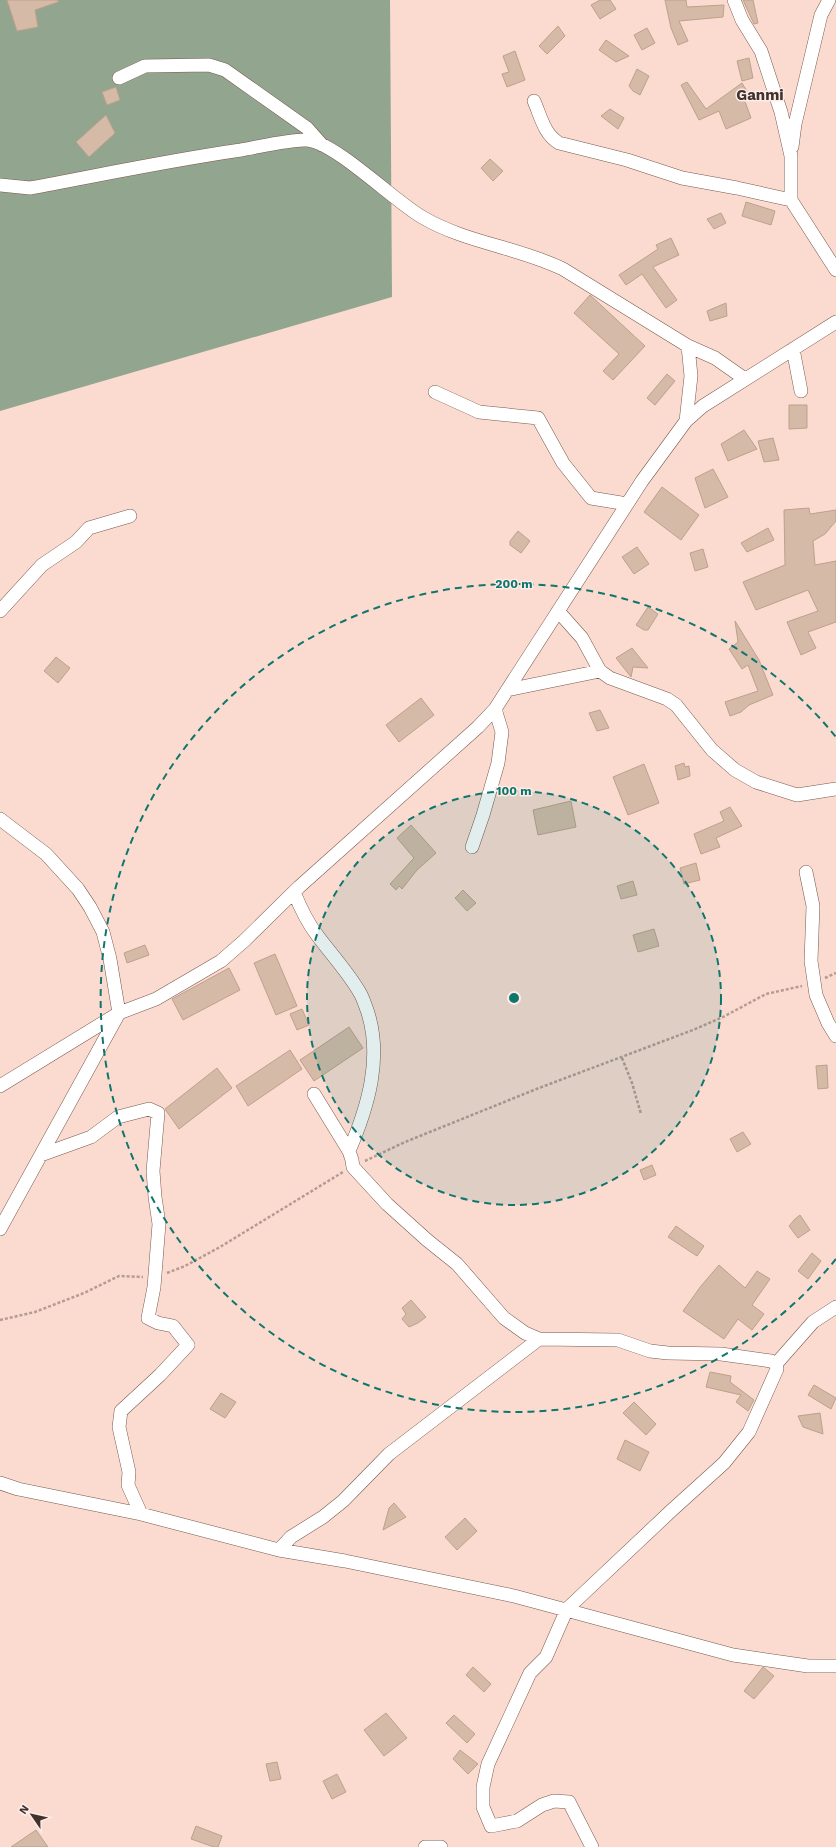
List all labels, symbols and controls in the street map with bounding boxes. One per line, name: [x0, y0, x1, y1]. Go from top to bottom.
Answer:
district label: Ganmi: [736, 86, 784, 104]
text: 200 m: [495, 577, 533, 591]
text: 100 m: [496, 784, 532, 798]
centre of rings: [507, 991, 521, 1005]
north arrow: [12, 1795, 52, 1835]
text: N: [16, 1803, 32, 1817]

